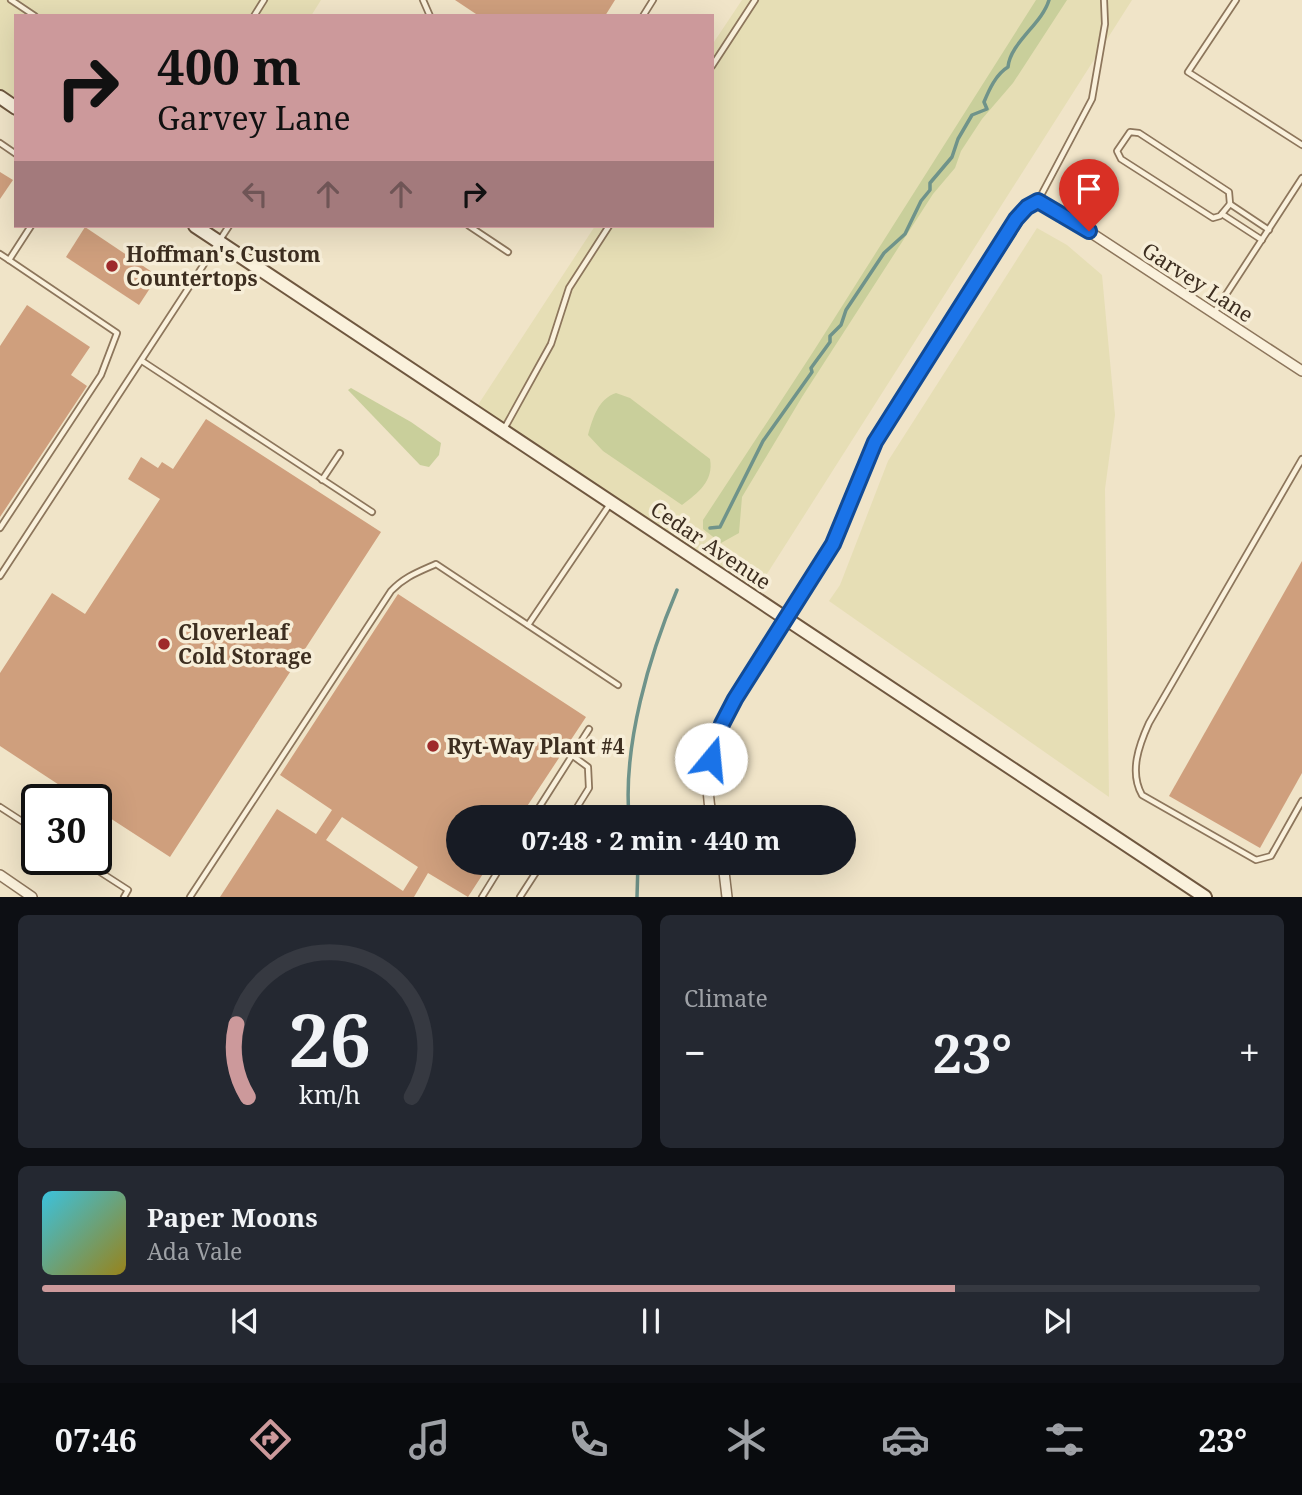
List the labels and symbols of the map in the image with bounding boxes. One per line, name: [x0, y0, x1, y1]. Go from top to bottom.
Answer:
pin: [1059, 159, 1119, 231]
street label: Garvey Lane: [1137, 236, 1259, 328]
place label: Hoffman's Custom Countertops: [126, 240, 321, 292]
marker: Hoffman's Custom Countertops: [104, 258, 120, 274]
street label: Cedar Avenue: [645, 494, 777, 596]
place label: Cloverleaf Cold Storage: [178, 618, 312, 670]
marker: Cloverleaf Cold Storage: [156, 636, 172, 652]
position arrow: [674, 722, 748, 796]
place label: Ryt-Way Plant #4: [447, 732, 625, 760]
marker: Ryt-Way Plant #4: [425, 738, 441, 754]
speed limit sign: 30: [21, 784, 112, 875]

